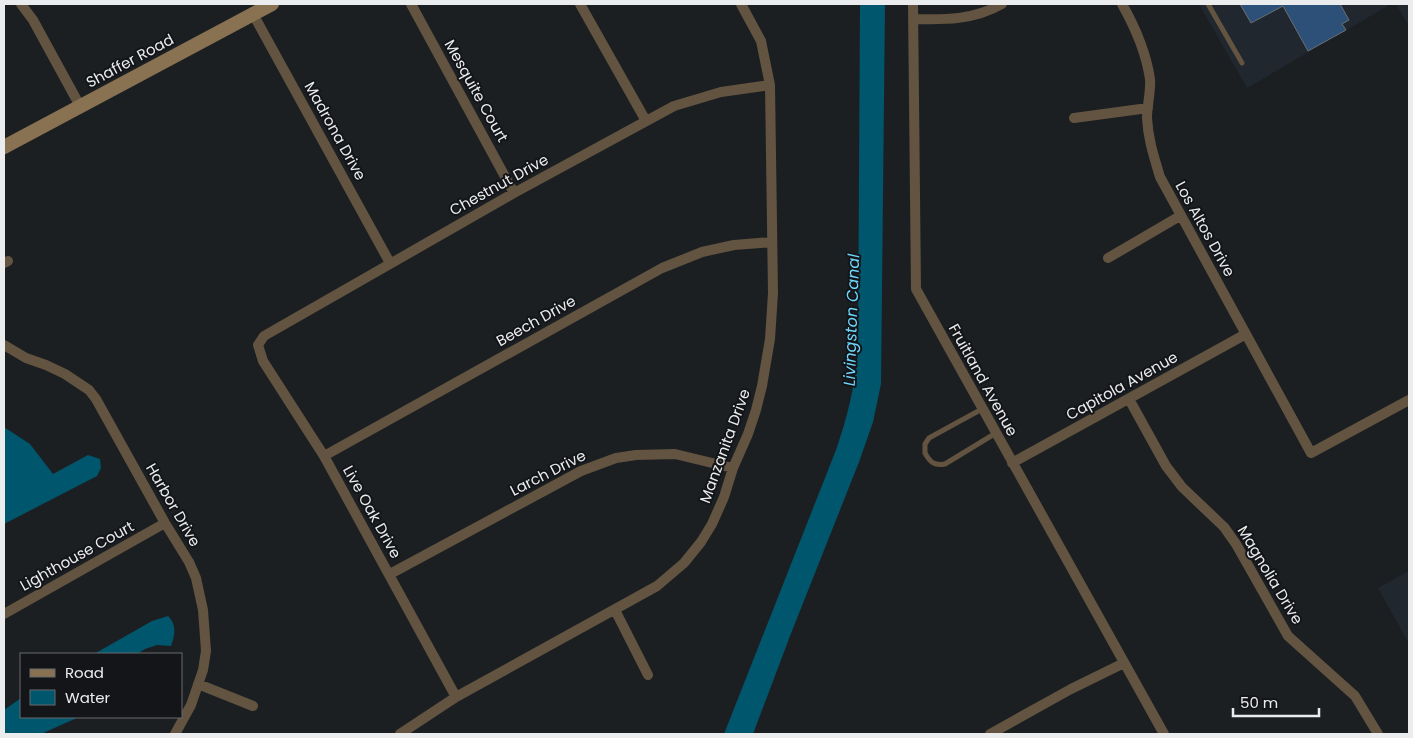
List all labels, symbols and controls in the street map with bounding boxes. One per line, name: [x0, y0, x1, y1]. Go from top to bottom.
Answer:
street label: Shaffer Road: [82, 29, 177, 92]
street label: Mesquite Court: [440, 36, 513, 146]
street label: Madrona Drive: [300, 78, 371, 184]
street label: Chestnut Drive: [446, 149, 552, 220]
street label: Los Altos Drive: [1171, 177, 1240, 280]
water label: Livingston Canal: [838, 253, 865, 387]
street label: Beech Drive: [492, 290, 579, 351]
street label: Fruitland Avenue: [944, 320, 1023, 440]
street label: Capitola Avenue: [1062, 346, 1181, 425]
street label: Manzanita Drive: [694, 386, 755, 506]
street label: Larch Drive: [506, 444, 589, 501]
street label: Harbor Drive: [141, 459, 206, 550]
street label: Live Oak Drive: [338, 462, 407, 562]
street label: Lighthouse Court: [16, 516, 137, 596]
street label: Magnolia Drive: [1233, 522, 1308, 628]
legend: [20, 653, 182, 718]
text: Road: [65, 662, 104, 683]
scale bar: [1233, 686, 1319, 718]
text: Water: [65, 687, 111, 708]
text: 50 m: [1240, 692, 1278, 713]

